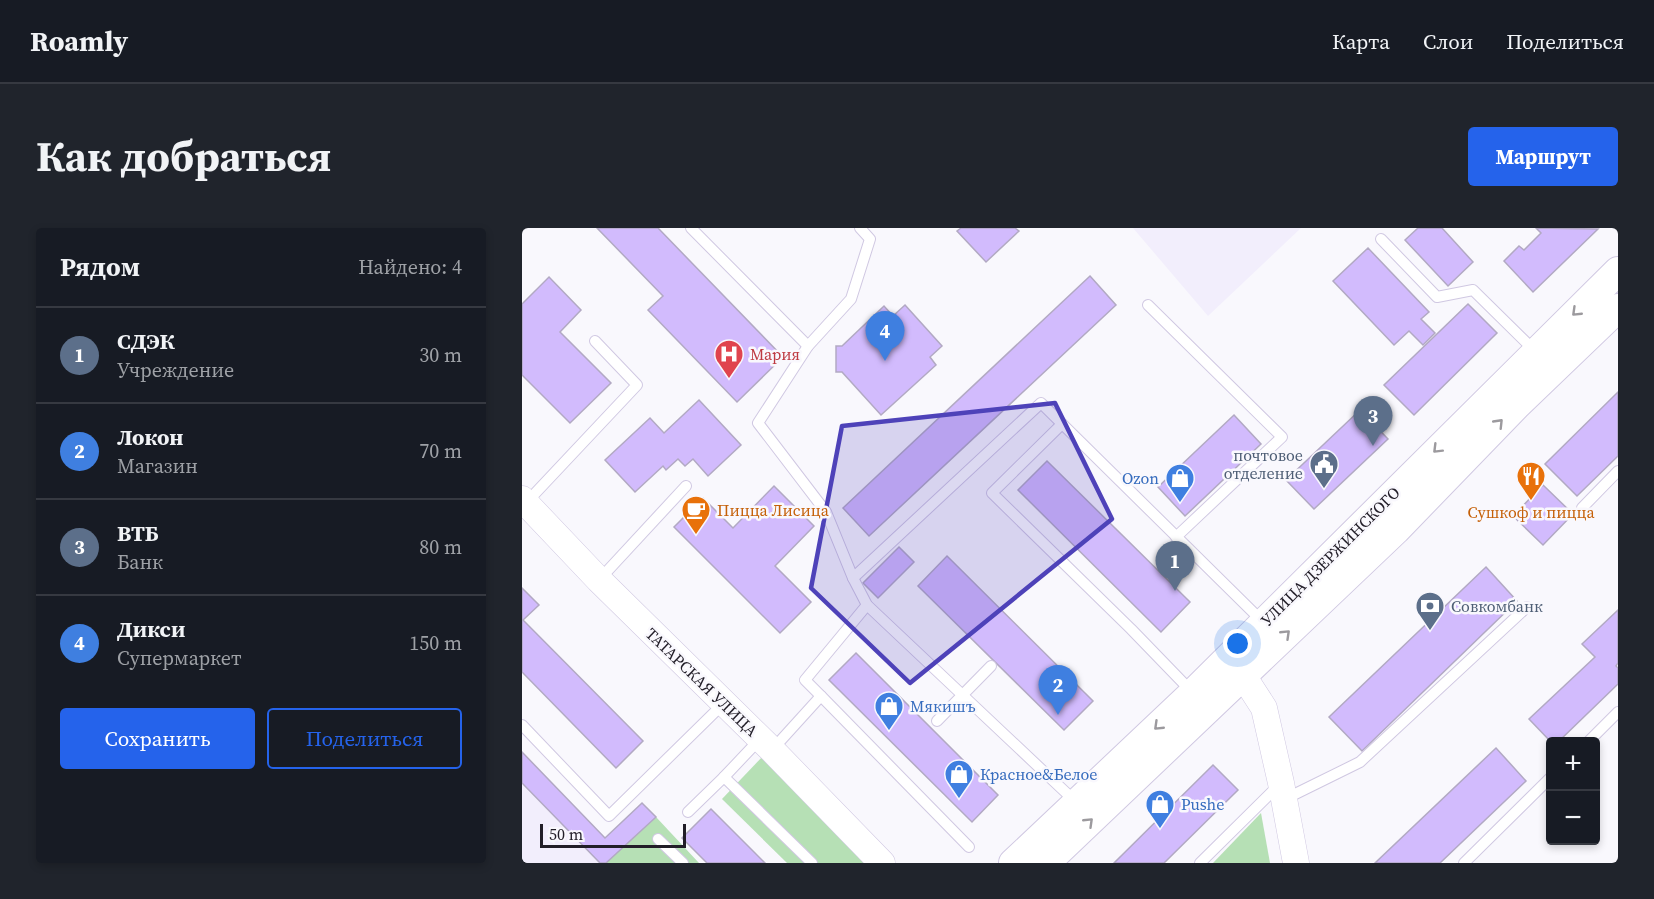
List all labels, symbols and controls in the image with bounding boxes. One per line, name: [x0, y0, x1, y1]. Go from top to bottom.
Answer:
text: Roamly: [30, 22, 128, 60]
text: Карта: [1332, 27, 1390, 56]
text: Слои: [1423, 27, 1473, 56]
text: Поделиться: [1506, 27, 1624, 56]
text: Как добраться: [36, 127, 331, 185]
button: Маршрут: [1468, 127, 1618, 186]
text: Рядом: [60, 249, 140, 285]
text: Найдено: 4: [358, 253, 462, 281]
one-way arrow: [1573, 305, 1583, 316]
pin: 4: [866, 312, 904, 361]
text: СДЭК: [117, 326, 175, 356]
hospital icon: Мария: [713, 338, 745, 380]
text: 1: [74, 341, 85, 369]
text: 30 m: [419, 341, 462, 369]
place label: Мария: [750, 343, 800, 365]
text: Учреждение: [117, 356, 234, 384]
pin: 3: [1354, 396, 1392, 446]
one-way arrow: [1492, 420, 1503, 431]
text: Локон: [117, 422, 184, 452]
text: 2: [74, 437, 85, 465]
text: 70 m: [419, 437, 462, 465]
one-way arrow: [1434, 441, 1445, 452]
place label: почтовое отделение: [1224, 444, 1303, 484]
public building icon: почтовое отделение: [1308, 448, 1340, 490]
text: Магазин: [117, 452, 198, 480]
restaurant icon: Сушкоф и пицца: [1515, 460, 1547, 502]
shop icon: Ozon: [1164, 462, 1196, 504]
place label: Ozon: [1122, 467, 1159, 489]
street label: УЛИЦА ДЗЕРЖИНСКОГО: [1255, 481, 1405, 631]
cafe icon: Пицца Лисица: [680, 494, 712, 536]
place label: Пицца Лисица: [717, 499, 830, 521]
place label: Сушкоф и пицца: [1467, 501, 1595, 523]
text: ВТБ: [117, 518, 159, 548]
text: 3: [74, 533, 85, 561]
text: 80 m: [419, 533, 462, 561]
pin: 1: [1156, 542, 1194, 591]
text: Банк: [117, 548, 163, 576]
bank icon: Совкомбанк: [1414, 590, 1446, 632]
place label: Совкомбанк: [1451, 595, 1543, 617]
text: Дикси: [117, 614, 185, 644]
street label: ТАТАРСКАЯ УЛИЦА: [641, 623, 763, 742]
text: 4: [74, 629, 85, 657]
text: 150 m: [409, 629, 462, 657]
your location: [1223, 629, 1252, 658]
one-way arrow: [1279, 631, 1290, 642]
text: Супермаркет: [117, 644, 242, 672]
pin: 2: [1038, 666, 1078, 715]
shop icon: Мякишъ: [873, 690, 905, 732]
place label: Мякишъ: [910, 695, 976, 717]
button: Сохранить: [60, 708, 255, 769]
button: Поделиться: [267, 708, 462, 769]
one-way arrow: [1154, 719, 1164, 730]
map controls: [1546, 737, 1600, 845]
button: +: [1546, 737, 1600, 791]
shop icon: Красное&Белое: [943, 758, 975, 800]
place label: Красное&Белое: [980, 763, 1097, 785]
shop icon: Pushe: [1144, 788, 1176, 830]
button: −: [1546, 791, 1600, 845]
place label: Pushe: [1181, 793, 1224, 815]
one-way arrow: [1081, 819, 1092, 830]
scale bar: [540, 821, 686, 848]
text: 50 m: [549, 823, 583, 845]

